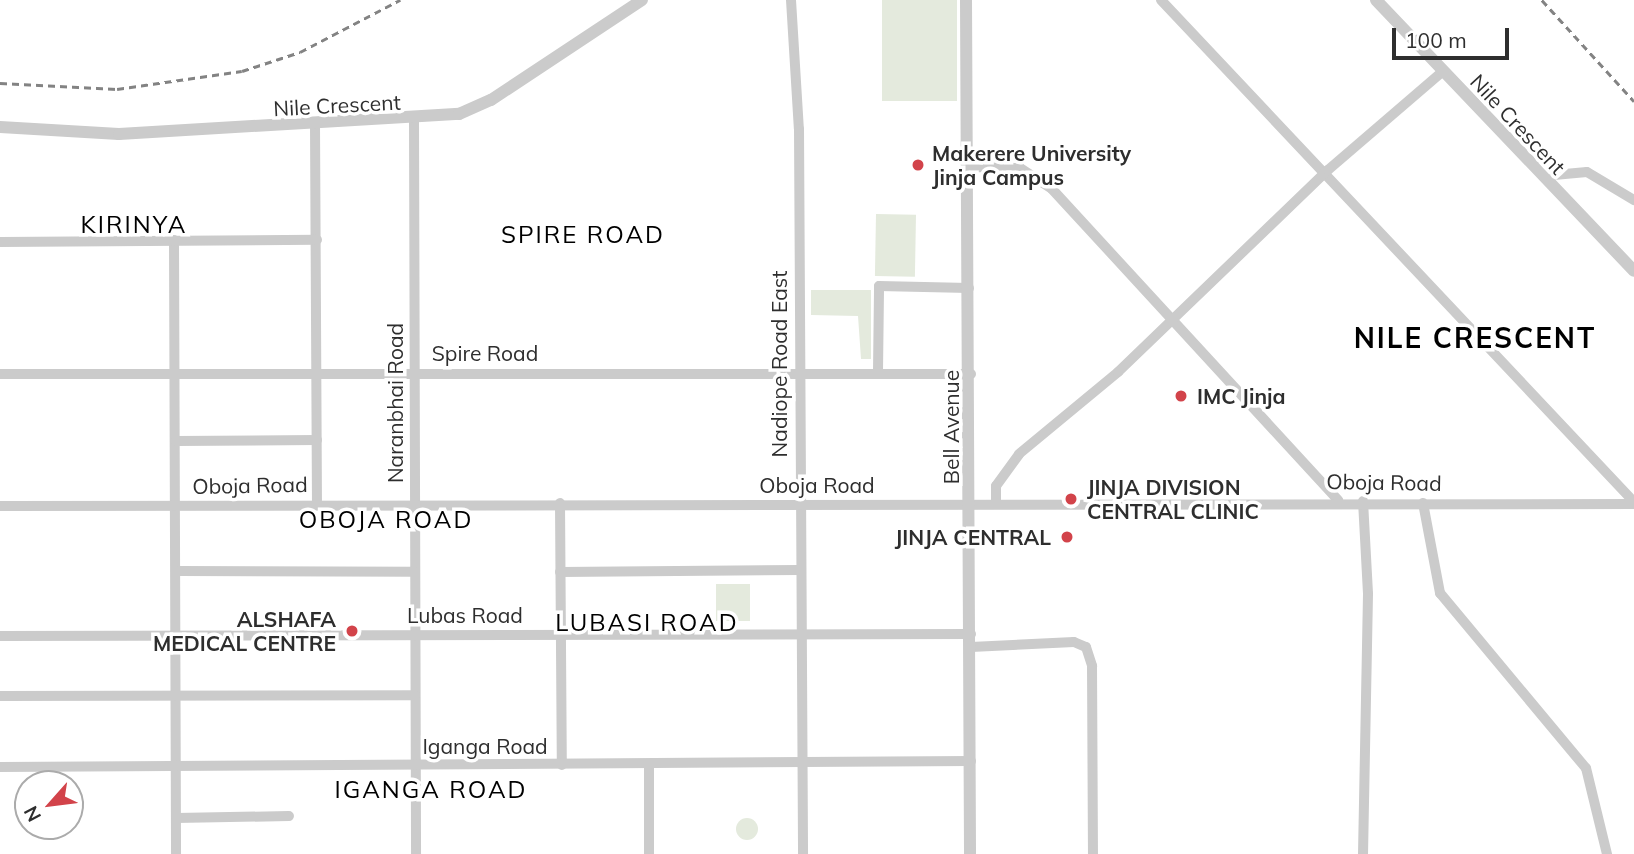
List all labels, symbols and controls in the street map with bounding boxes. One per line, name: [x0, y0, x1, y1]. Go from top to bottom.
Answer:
scale bar: [1396, 14, 1513, 58]
text: 100 m: [1405, 27, 1467, 53]
street label: Nile Crescent: [1465, 69, 1571, 179]
street label: Nile Crescent: [273, 89, 401, 121]
place label: Makerere University Jinja Campus: [932, 140, 1131, 190]
marker: Makerere University Jinja Campus: [910, 157, 926, 173]
district label: KIRINYA: [81, 211, 187, 239]
district label: SPIRE ROAD: [502, 221, 664, 249]
street label: Nadiope Road East: [766, 271, 792, 457]
district label: NILE CRESCENT: [1355, 321, 1595, 355]
street label: Naranbhai Road: [382, 323, 408, 483]
street label: Spire Road: [432, 340, 538, 366]
street label: Bell Avenue: [938, 370, 964, 484]
place label: IMC Jinja: [1197, 383, 1286, 409]
marker: IMC Jinja: [1171, 386, 1191, 406]
street label: Oboja Road: [1326, 468, 1442, 496]
street label: Oboja Road: [192, 471, 308, 499]
street label: Oboja Road: [759, 472, 875, 498]
place label: JINJA DIVISION CENTRAL CLINIC: [1087, 474, 1259, 524]
marker: JINJA DIVISION CENTRAL CLINIC: [1061, 489, 1081, 509]
district label: OBOJA ROAD: [300, 506, 472, 534]
place label: JINJA CENTRAL: [895, 524, 1051, 550]
marker: JINJA CENTRAL: [1057, 527, 1077, 547]
street label: Lubas Road: [407, 602, 523, 628]
place label: ALSHAFA MEDICAL CENTRE: [153, 606, 336, 656]
district label: LUBASI ROAD: [557, 609, 737, 637]
marker: ALSHAFA MEDICAL CENTRE: [342, 621, 362, 641]
street label: Iganga Road: [422, 733, 548, 759]
north arrow: [14, 770, 84, 840]
district label: IGANGA ROAD: [336, 776, 526, 804]
text: N: [18, 802, 46, 826]

